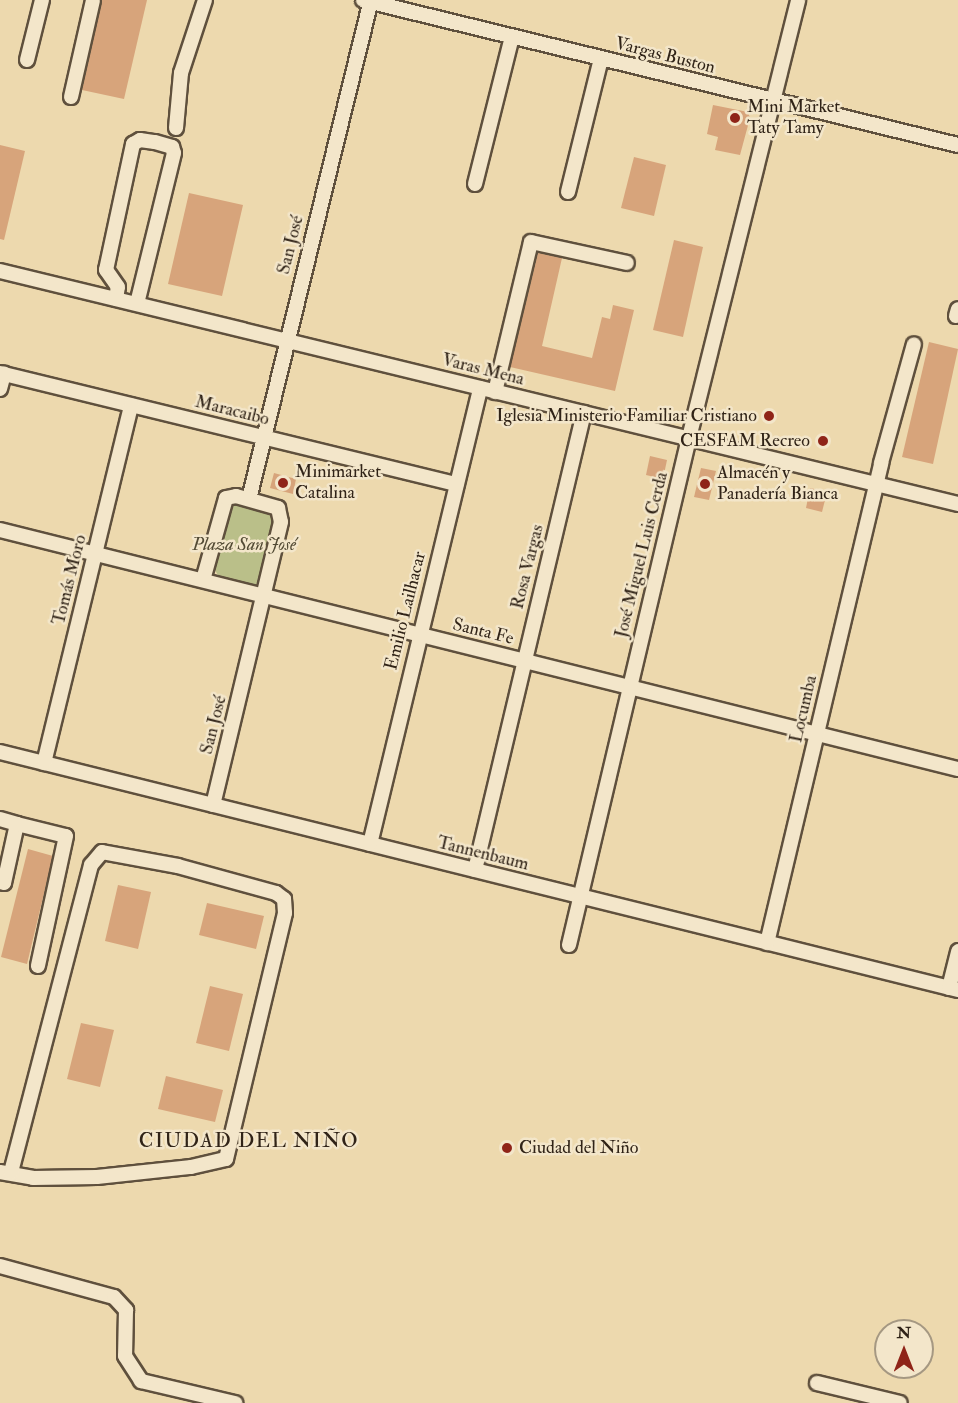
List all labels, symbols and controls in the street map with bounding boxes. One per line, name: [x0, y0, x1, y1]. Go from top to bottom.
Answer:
street label: Vargas Buston: [613, 33, 717, 79]
place label: Mini Market Taty Tamy: [747, 97, 840, 140]
marker: Mini Market Taty Tamy: [728, 111, 742, 125]
street label: San José: [273, 213, 309, 277]
street label: Varas Mena: [440, 349, 526, 391]
street label: Maracaibo: [193, 391, 271, 431]
place label: Iglesia Ministerio Familiar Cristiano: [496, 405, 757, 427]
marker: Iglesia Ministerio Familiar Cristiano: [762, 409, 776, 423]
place label: CESFAM Recreo: [680, 430, 810, 452]
marker: CESFAM Recreo: [814, 432, 832, 450]
place label: Minimarket Catalina: [295, 462, 381, 504]
place label: Almacén y Panadería Bianca: [717, 463, 838, 506]
street label: José Miguel Luis Cerda: [611, 470, 673, 640]
marker: Minimarket Catalina: [276, 476, 290, 490]
marker: Almacén y Panadería Bianca: [698, 477, 712, 491]
street label: Rosa Vargas: [507, 522, 549, 612]
street label: Tomás Moro: [48, 533, 92, 627]
park label: Plaza San José: [192, 534, 296, 556]
street label: Emilio Lailhacar: [381, 549, 431, 673]
street label: Santa Fe: [450, 614, 516, 650]
street label: Locumba: [786, 673, 822, 745]
street label: San José: [196, 693, 232, 757]
street label: Tannenbaum: [435, 832, 531, 876]
district label: CIUDAD DEL NIÑO: [139, 1128, 359, 1152]
place label: Ciudad del Niño: [519, 1137, 638, 1159]
marker: Ciudad del Niño: [500, 1141, 514, 1155]
north arrow: [874, 1319, 934, 1379]
text: N: [897, 1323, 911, 1343]

